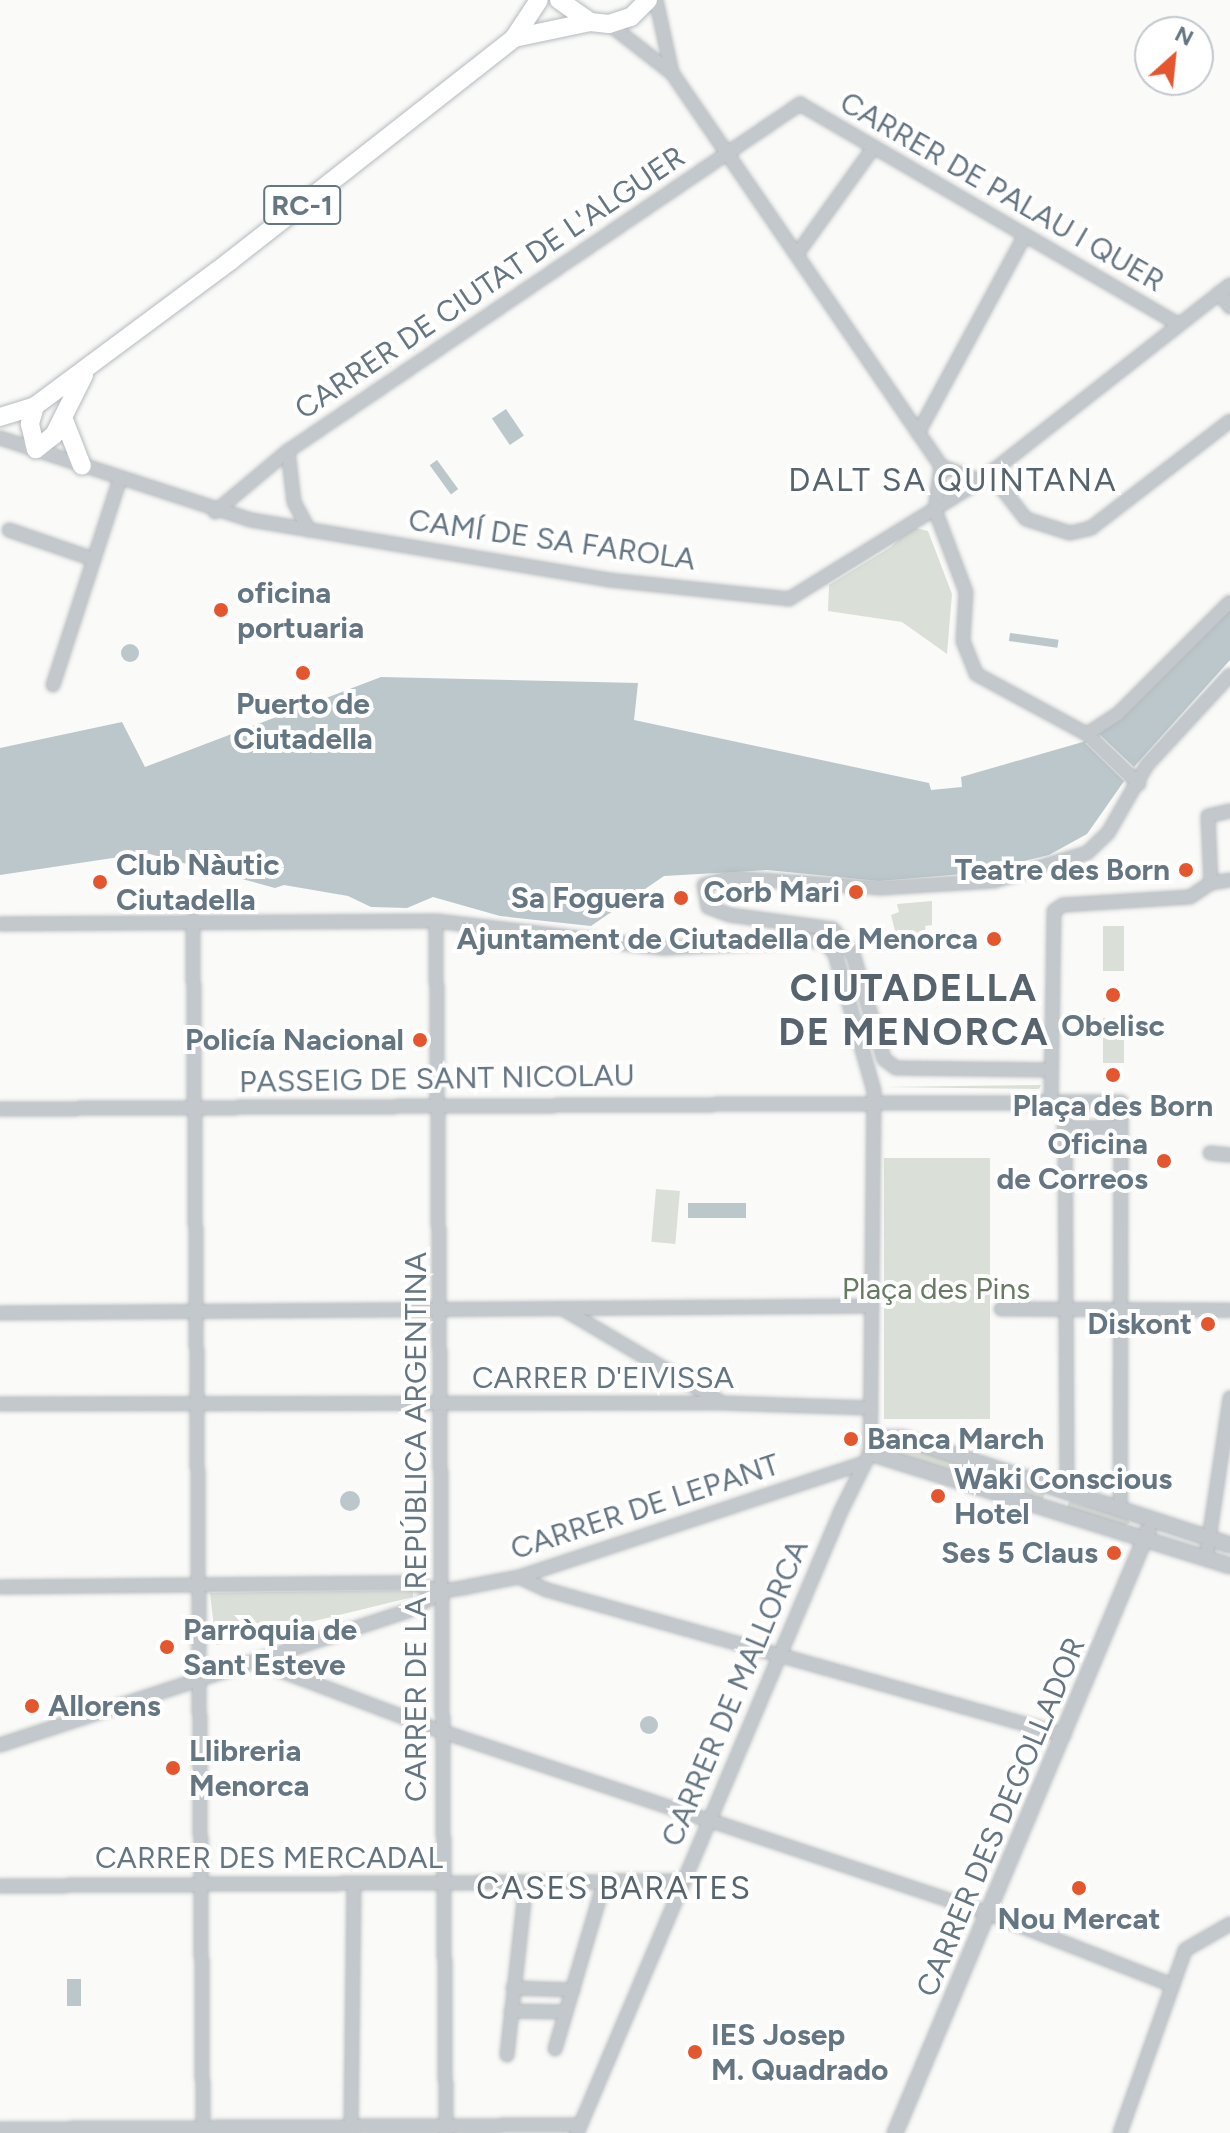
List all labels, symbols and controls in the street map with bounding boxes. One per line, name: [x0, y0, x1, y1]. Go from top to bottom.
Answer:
north arrow: [1134, 16, 1214, 96]
text: N: [1170, 20, 1198, 52]
street label: CARRER DE PALAU I QUER: [834, 84, 1170, 300]
street label: CARRER DE CIUTAT DE L'ALGUER: [288, 139, 692, 427]
road number: RC-1: [262, 181, 342, 229]
district label: DALT SA QUINTANA: [788, 461, 1118, 499]
street label: CAMÍ DE SA FAROLA: [406, 502, 698, 578]
place label: oficina portuaria: [237, 575, 364, 646]
marker: oficina portuaria: [212, 601, 230, 619]
marker: Puerto de Ciutadella: [294, 664, 312, 682]
place label: Puerto de Ciutadella: [233, 686, 373, 756]
place label: Club Nàutic Ciutadella: [116, 847, 280, 918]
place label: Teatre des Born: [955, 852, 1170, 888]
marker: Teatre des Born: [1177, 861, 1195, 879]
marker: Club Nàutic Ciutadella: [91, 873, 109, 891]
place label: Corb Mari: [704, 874, 840, 910]
place label: Sa Foguera: [511, 880, 665, 916]
marker: Corb Mari: [847, 883, 865, 901]
marker: Sa Foguera: [672, 889, 690, 907]
place label: Ajuntament de Ciutadella de Menorca: [456, 921, 978, 957]
marker: Ajuntament de Ciutadella de Menorca: [985, 930, 1003, 948]
district label: CIUTADELLA DE MENORCA: [778, 966, 1050, 1056]
marker: Obelisc: [1104, 986, 1122, 1004]
place label: Obelisc: [1061, 1008, 1165, 1044]
place label: Policía Nacional: [185, 1022, 404, 1058]
marker: Policía Nacional: [411, 1031, 429, 1049]
street label: PASSEIG DE SANT NICOLAU: [239, 1058, 635, 1100]
marker: Plaça des Born: [1104, 1066, 1122, 1084]
place label: Plaça des Born: [1013, 1088, 1213, 1124]
place label: Oficina de Correos: [996, 1126, 1148, 1196]
marker: Oficina de Correos: [1155, 1152, 1173, 1170]
street label: CARRER DE LA REPÚBLICA ARGENTINA: [398, 1252, 434, 1802]
park label: Plaça des Pins: [842, 1271, 1030, 1307]
place label: Diskont: [1087, 1306, 1192, 1342]
marker: Diskont: [1199, 1315, 1217, 1333]
street label: CARRER D'EIVISSA: [472, 1360, 734, 1396]
place label: Banca March: [867, 1421, 1044, 1457]
marker: Banca March: [842, 1430, 860, 1448]
street label: CARRER DE LEPANT: [506, 1447, 784, 1567]
place label: Waki Conscious Hotel: [954, 1461, 1172, 1532]
marker: Waki Conscious Hotel: [929, 1487, 947, 1505]
street label: CARRER DE MALLORCA: [654, 1534, 816, 1852]
place label: Ses 5 Claus: [941, 1535, 1098, 1571]
marker: Ses 5 Claus: [1105, 1544, 1123, 1562]
place label: Parròquia de Sant Esteve: [183, 1612, 357, 1682]
street label: CARRER DES DEGOLLADOR: [909, 1632, 1093, 2002]
marker: Parròquia de Sant Esteve: [158, 1638, 176, 1656]
place label: Allorens: [48, 1688, 161, 1724]
marker: Allorens: [23, 1697, 41, 1715]
place label: Llibreria Menorca: [189, 1733, 310, 1804]
marker: Llibreria Menorca: [164, 1759, 182, 1777]
street label: CARRER DES MERCADAL: [95, 1840, 443, 1876]
district label: CASES BARATES: [476, 1869, 752, 1907]
marker: Nou Mercat: [1070, 1879, 1088, 1897]
place label: Nou Mercat: [998, 1901, 1160, 1937]
place label: IES Josep M. Quadrado: [711, 2017, 888, 2088]
marker: IES Josep M. Quadrado: [686, 2043, 704, 2061]

